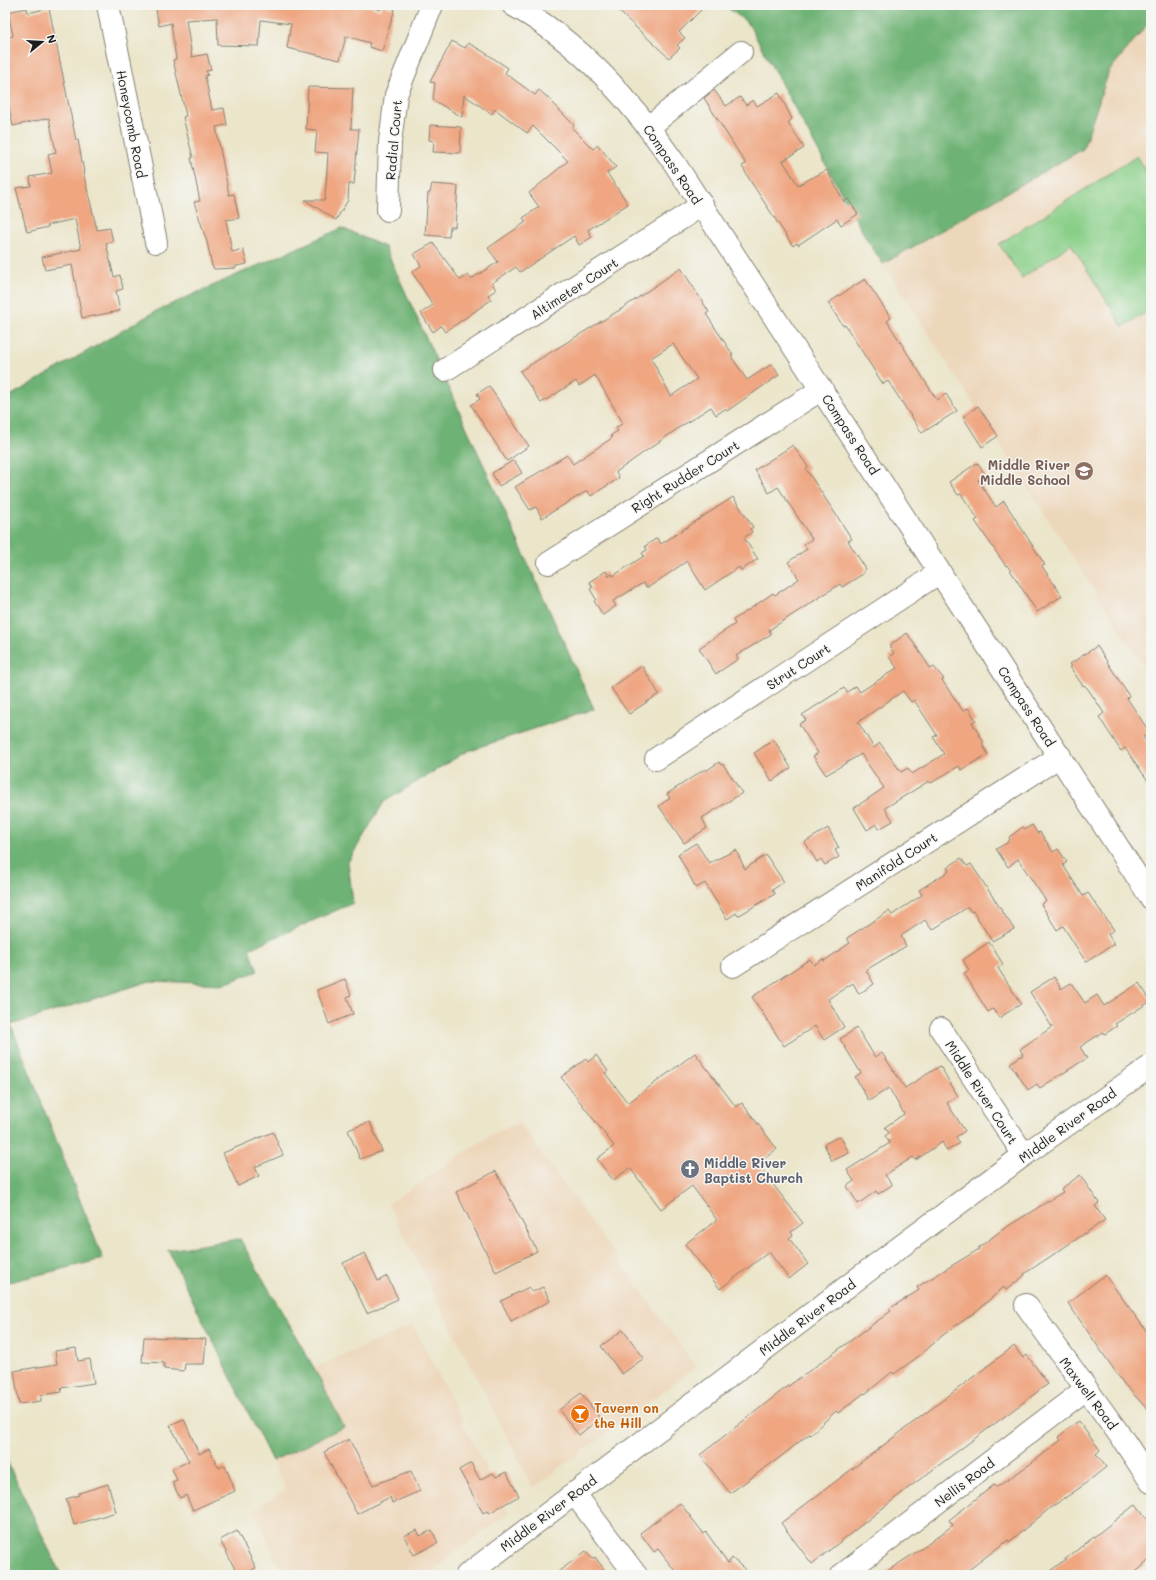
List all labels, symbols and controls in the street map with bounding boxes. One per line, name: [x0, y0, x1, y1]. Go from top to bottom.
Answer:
north arrow: [22, 22, 62, 62]
text: N: [44, 32, 60, 45]
street label: Honeycomb Road: [113, 69, 151, 179]
street label: Radial Court: [381, 99, 405, 181]
street label: Compass Road: [640, 121, 706, 207]
street label: Altimeter Court: [527, 253, 621, 323]
street label: Compass Road: [819, 391, 883, 477]
street label: Right Rudder Court: [628, 436, 742, 516]
place label: Middle River Middle School: [980, 456, 1070, 488]
school or university icon: Middle River Middle School: [1073, 460, 1095, 482]
street label: Strut Court: [763, 639, 833, 693]
street label: Compass Road: [995, 663, 1059, 749]
street label: Manifold Court: [852, 828, 940, 894]
street label: Middle River Court: [942, 1037, 1022, 1147]
street label: Middle River Road: [1015, 1084, 1119, 1166]
place label: Middle River Baptist Church: [704, 1154, 803, 1186]
church icon: Middle River Baptist Church: [679, 1158, 701, 1180]
street label: Middle River Road: [755, 1275, 859, 1359]
street label: Maxwell Road: [1056, 1353, 1122, 1433]
place label: Tavern on the Hill: [594, 1399, 659, 1431]
bar icon: Tavern on the Hill: [569, 1403, 591, 1425]
street label: Nellis Road: [931, 1454, 997, 1510]
street label: Middle River Road: [496, 1471, 600, 1555]

